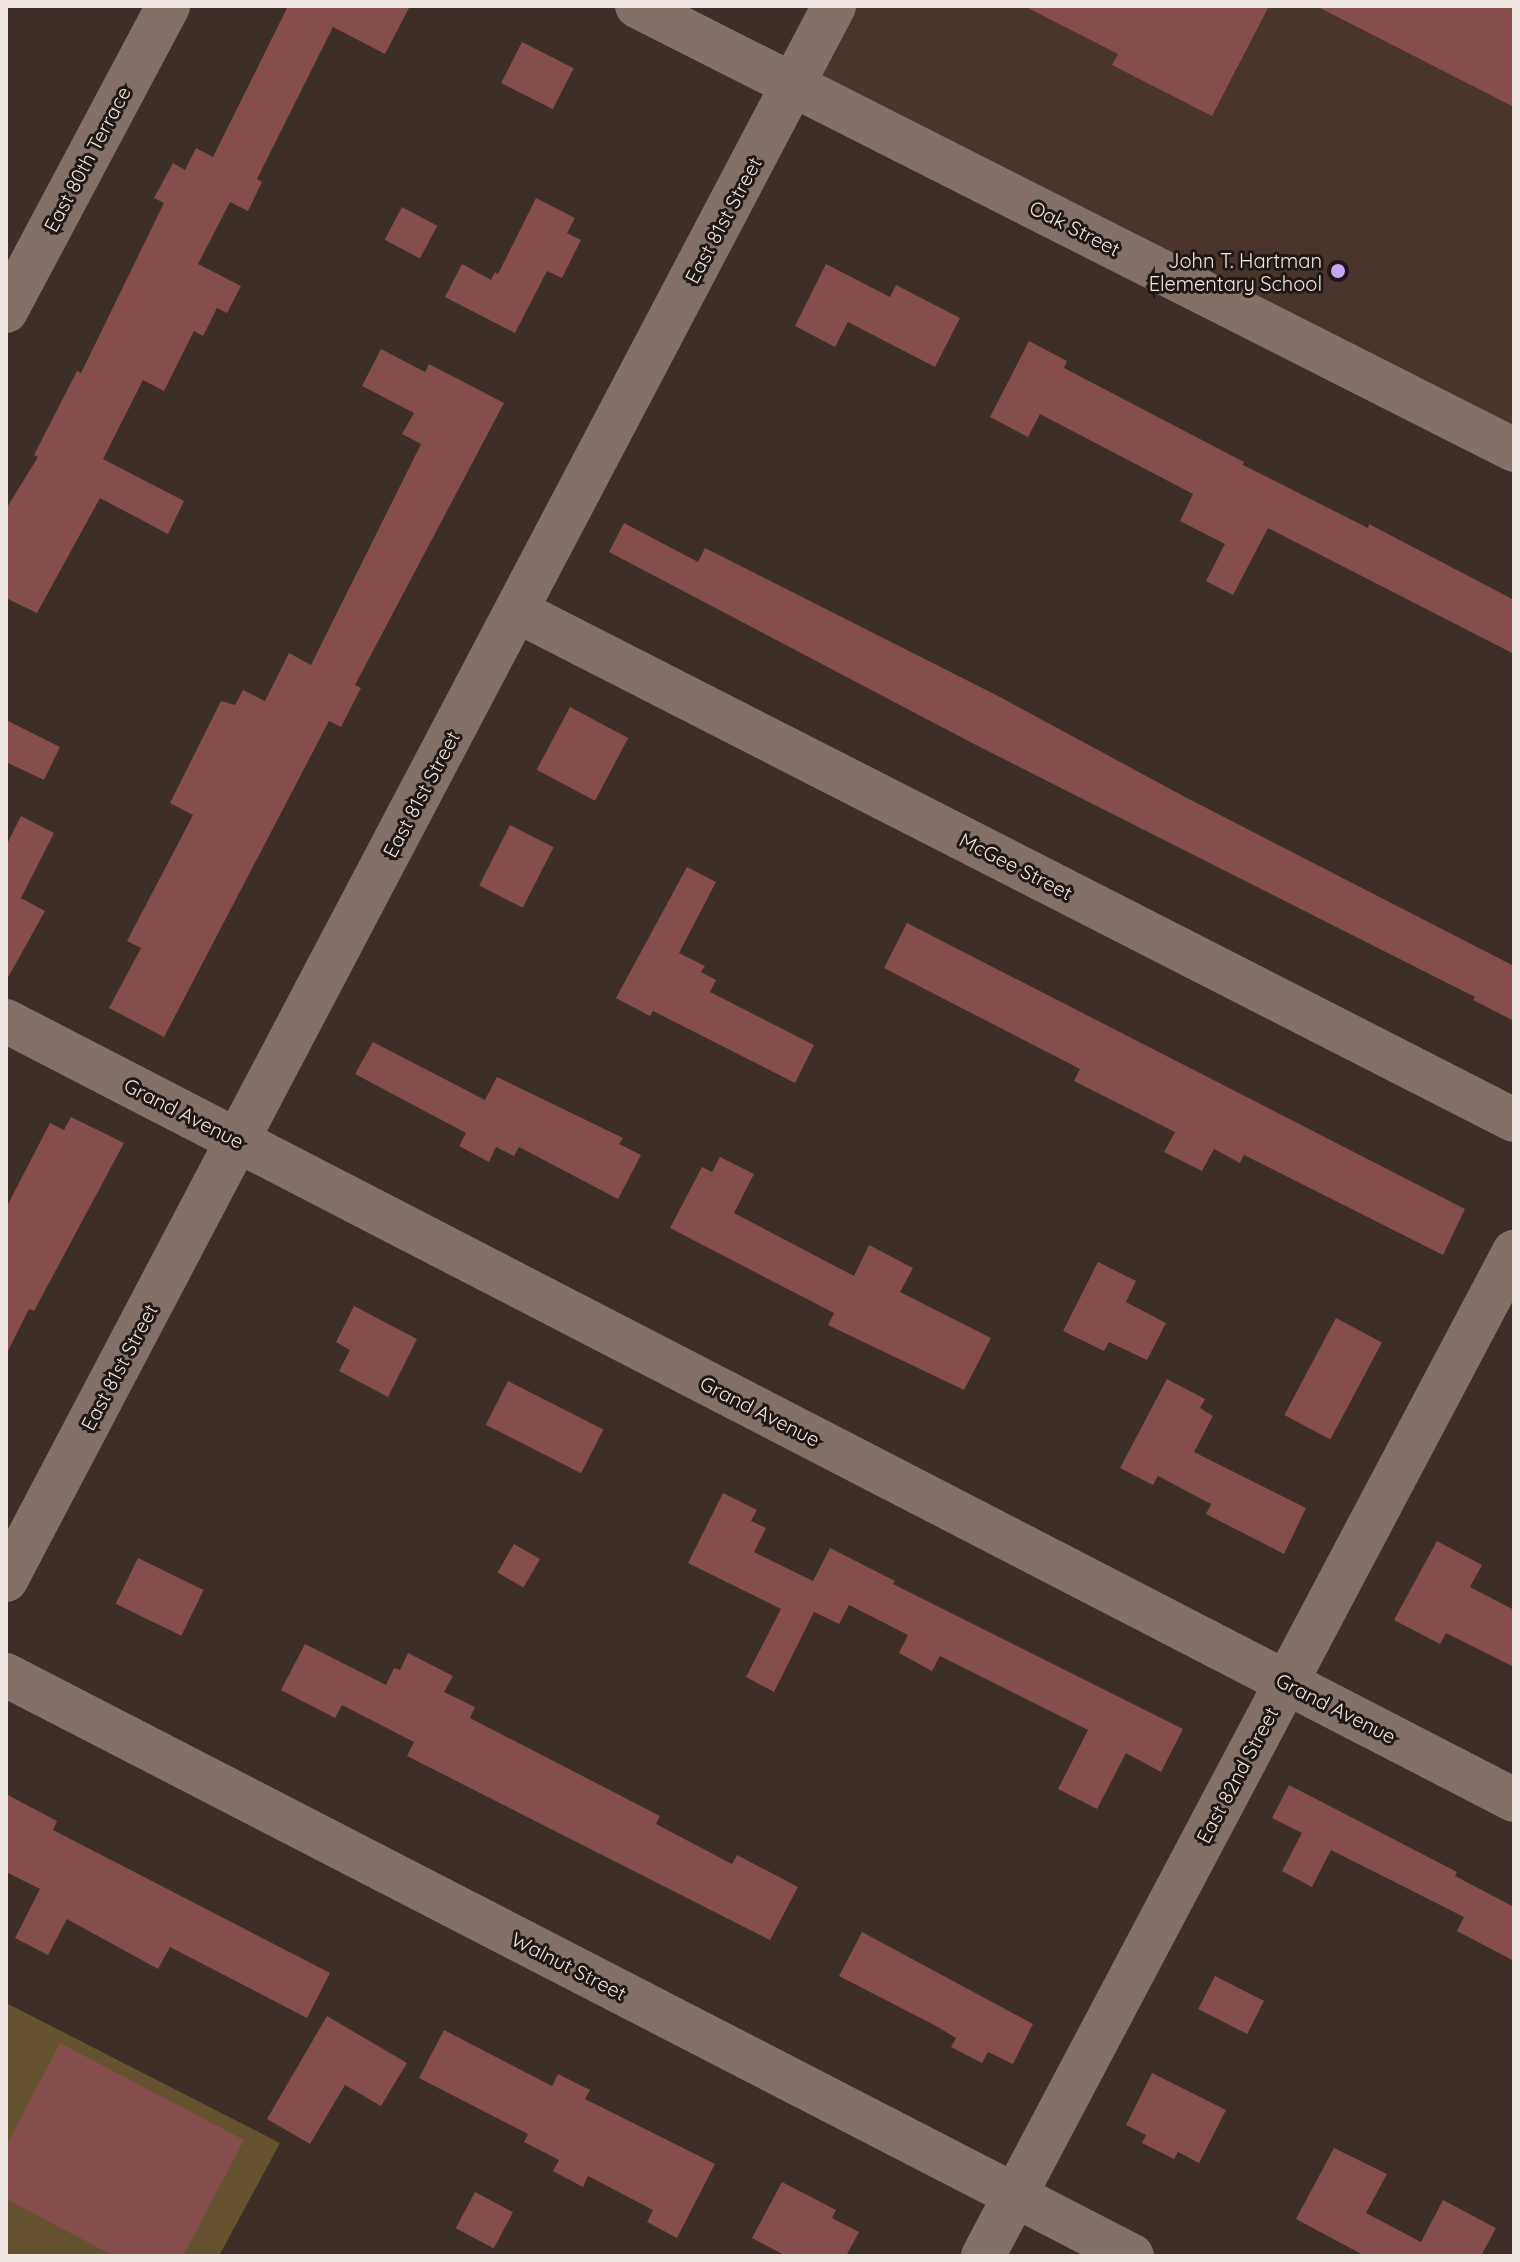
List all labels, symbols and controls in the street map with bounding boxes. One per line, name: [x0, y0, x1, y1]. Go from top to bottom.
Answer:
street label: East 80th Terrace: [39, 82, 135, 236]
street label: East 81st Street: [680, 153, 766, 287]
street label: Oak Street: [1026, 195, 1124, 261]
place label: John T. Hartman Elementary School: [1149, 248, 1322, 295]
marker: John T. Hartman Elementary School: [1329, 262, 1347, 280]
street label: East 81st Street: [378, 727, 464, 861]
street label: McGee Street: [956, 827, 1076, 905]
street label: Grand Avenue: [120, 1073, 248, 1153]
street label: East 81st Street: [76, 1300, 162, 1434]
street label: Grand Avenue: [696, 1371, 824, 1451]
street label: Grand Avenue: [1272, 1668, 1400, 1748]
street label: East 82nd Street: [1191, 1703, 1283, 1847]
street label: Walnut Street: [508, 1927, 630, 2005]

